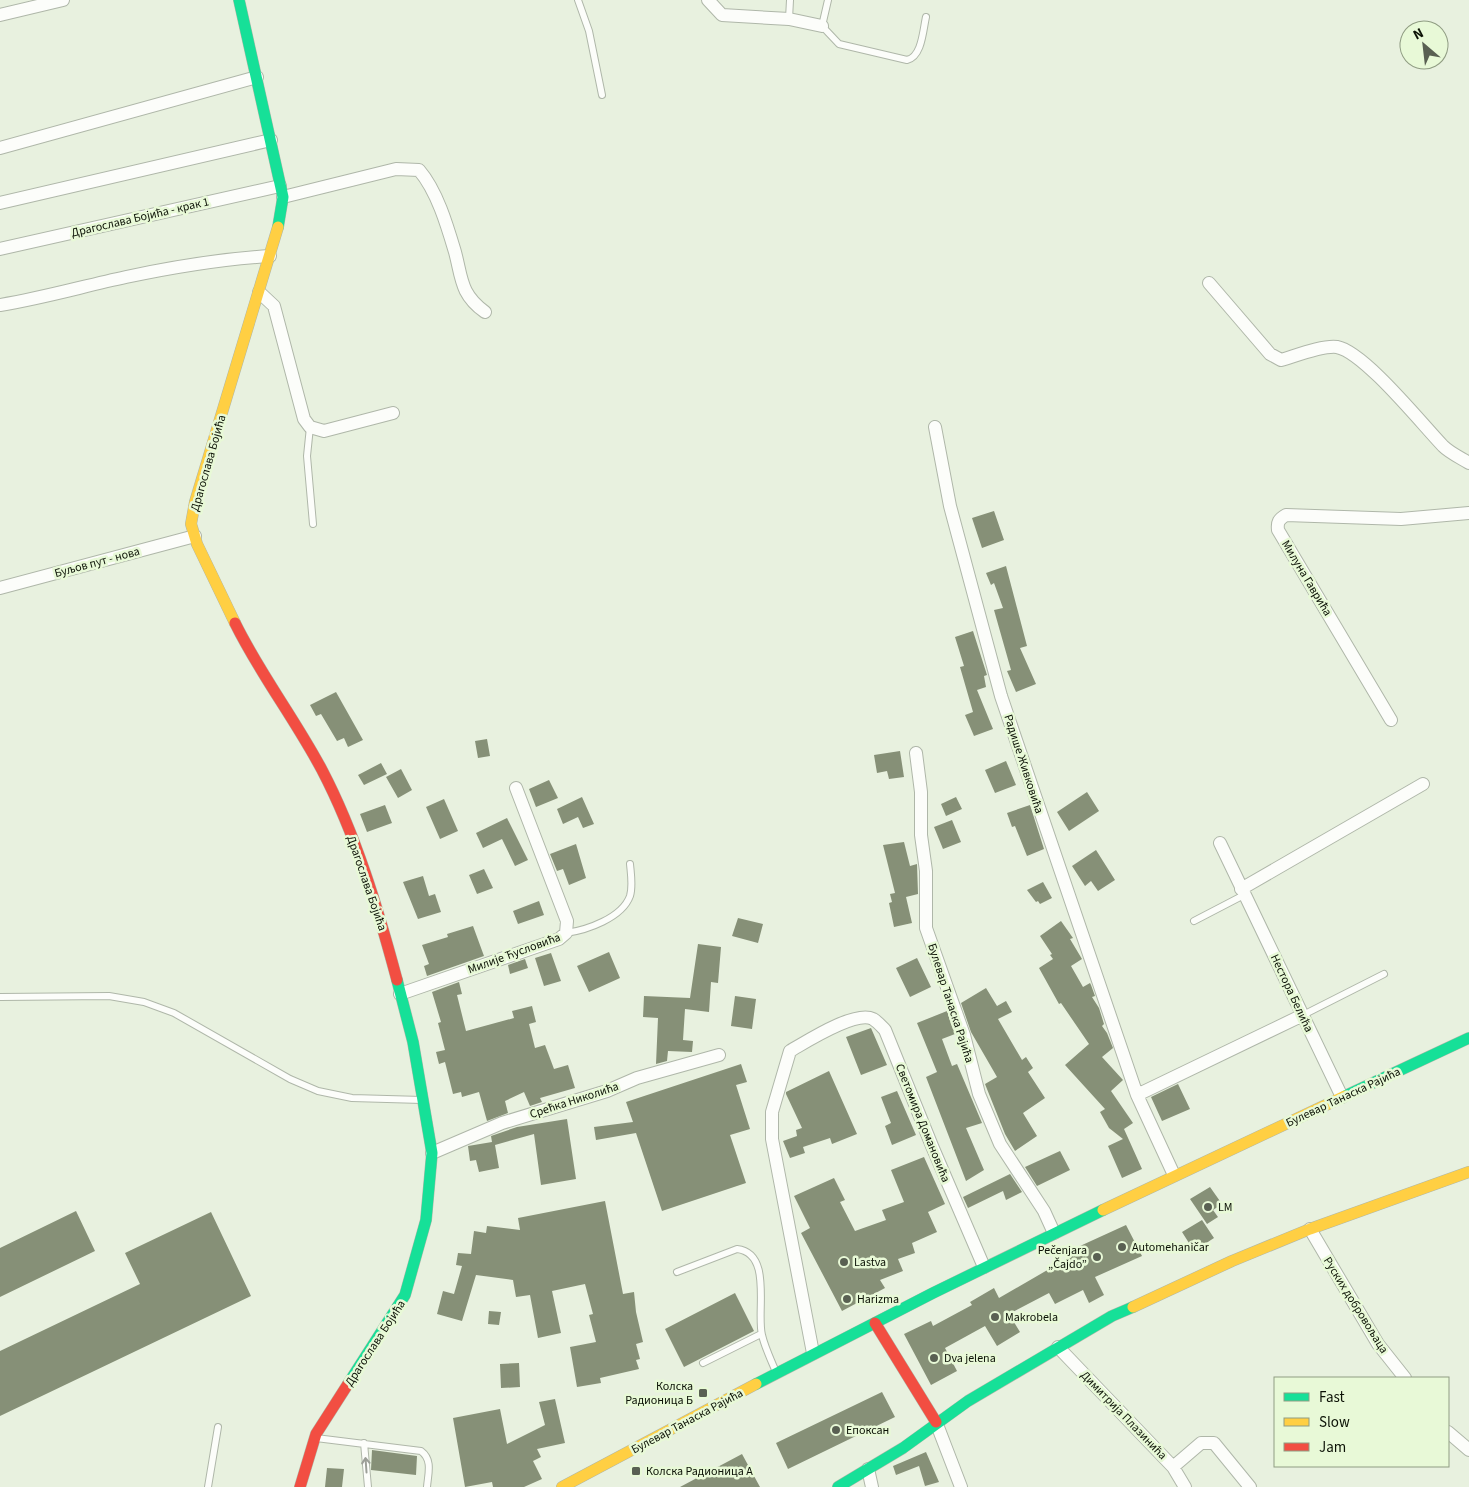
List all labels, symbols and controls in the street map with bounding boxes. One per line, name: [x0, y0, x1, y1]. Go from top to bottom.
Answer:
north arrow: [1399, 20, 1449, 70]
text: N: [1410, 23, 1427, 45]
street label: Драгослава Бојића - крак 1: [70, 193, 211, 242]
street label: Драгослава Бојића: [187, 413, 230, 513]
street label: Милуна Гаврића: [1277, 537, 1336, 619]
street label: Буљов пут - нова: [53, 543, 142, 582]
street label: Радише Живковића: [999, 712, 1048, 816]
street label: Драгослава Бојића: [342, 833, 391, 933]
street label: Милије Ћусловића: [465, 929, 563, 978]
street label: Булевар Танаска Рајића: [923, 941, 978, 1065]
street label: Нестора Белића: [1266, 951, 1317, 1035]
street label: Светомира Домановића: [891, 1061, 954, 1185]
street label: Булевар Танаска Рајића: [1283, 1063, 1403, 1131]
street label: Срећка Николића: [527, 1078, 621, 1123]
place label: LM: [1218, 1199, 1233, 1216]
marker: LM: [1202, 1201, 1214, 1213]
place label: Automehaničar: [1132, 1239, 1210, 1256]
marker: Automehaničar: [1116, 1241, 1128, 1253]
place label: Pečenjara „Čajdo”: [1038, 1242, 1087, 1273]
marker: Pečenjara „Čajdo”: [1091, 1251, 1103, 1263]
place label: Lastva: [854, 1254, 886, 1271]
street label: Руских добровољаца: [1319, 1254, 1392, 1357]
marker: Lastva: [838, 1256, 850, 1268]
place label: Harizma: [857, 1291, 899, 1308]
marker: Harizma: [841, 1293, 853, 1305]
street label: Драгослава Бојића: [341, 1297, 410, 1390]
place label: Makrobela: [1005, 1309, 1058, 1326]
marker: Makrobela: [989, 1311, 1001, 1323]
place label: Dva jelena: [944, 1350, 996, 1367]
marker: Dva jelena: [928, 1352, 940, 1364]
street label: Димитрија Плазинића: [1077, 1367, 1171, 1464]
legend: [1274, 1377, 1449, 1467]
place label: Колска Радионица Б: [625, 1378, 693, 1409]
street label: Булевар Танаска Рајића: [628, 1385, 746, 1458]
marker: Колска Радионица Б: [697, 1387, 709, 1399]
text: Fast: [1319, 1387, 1345, 1408]
text: Slow: [1319, 1412, 1350, 1433]
place label: Епоксан: [846, 1422, 889, 1439]
marker: Епоксан: [830, 1424, 842, 1436]
text: Jam: [1319, 1437, 1346, 1458]
one-way arrow: [361, 1458, 371, 1474]
place label: Колска Радионица А: [646, 1463, 753, 1480]
marker: Колска Радионица А: [630, 1465, 642, 1477]

